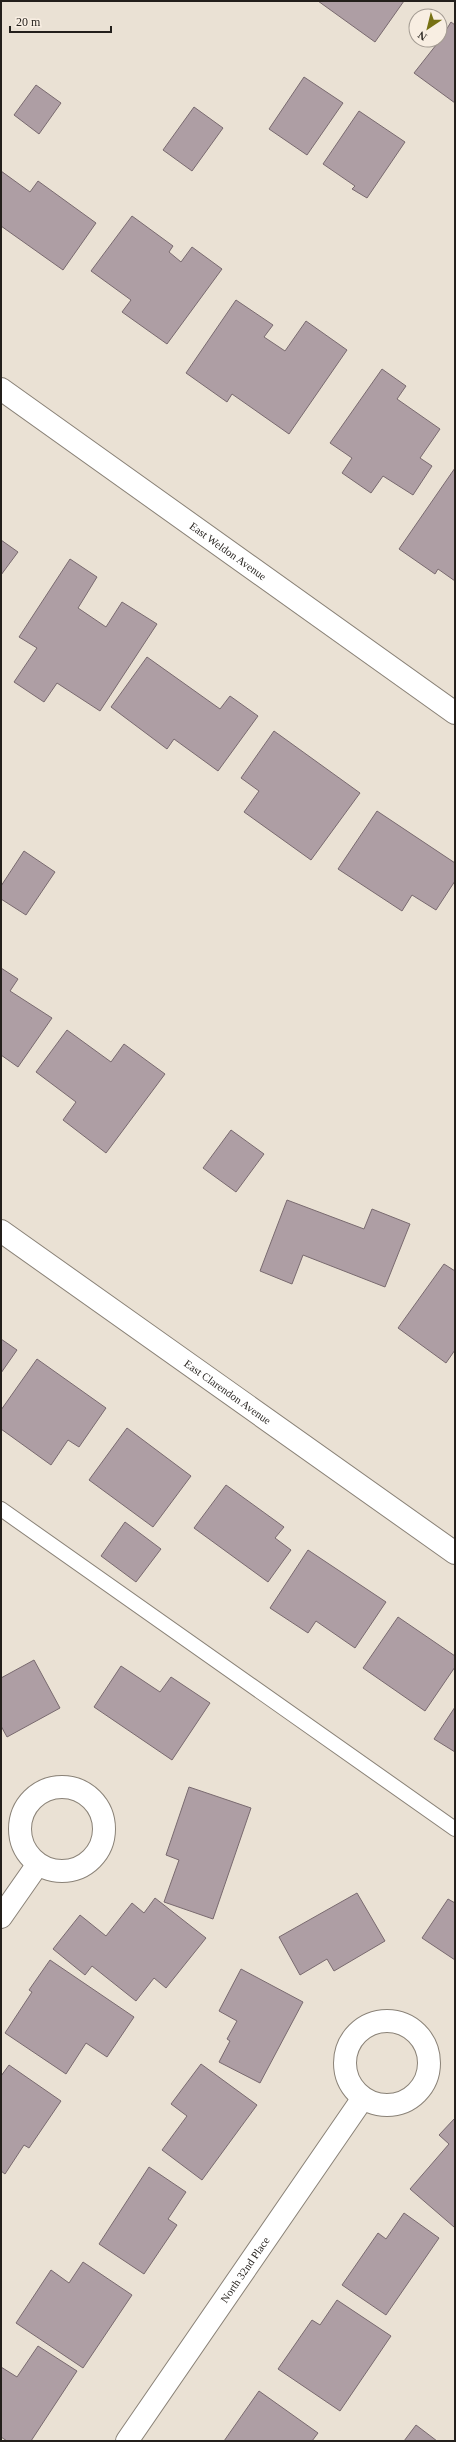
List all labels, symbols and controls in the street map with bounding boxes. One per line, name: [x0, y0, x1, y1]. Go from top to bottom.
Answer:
scale bar: [10, 8, 111, 34]
north arrow: [408, 8, 448, 48]
text: 20 m: [16, 15, 41, 29]
text: N: [416, 29, 429, 43]
street label: East Weldon Avenue: [188, 520, 269, 582]
street label: East Clarendon Avenue: [182, 1357, 273, 1427]
street label: North 32nd Place: [218, 2234, 272, 2305]

